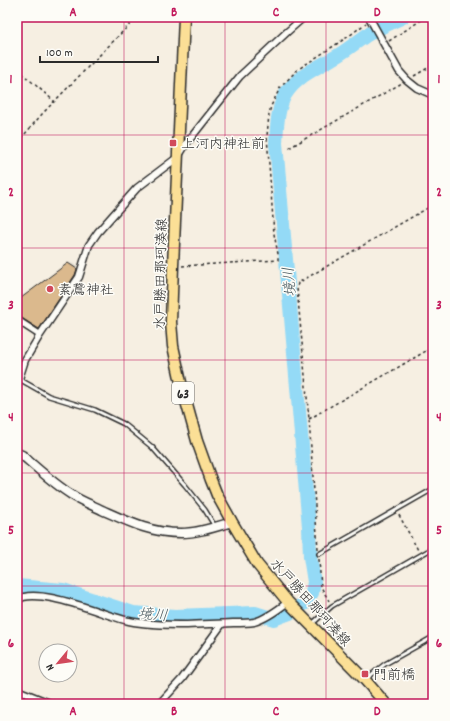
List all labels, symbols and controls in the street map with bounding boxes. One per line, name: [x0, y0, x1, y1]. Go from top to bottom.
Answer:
text: A: [69, 4, 77, 23]
text: B: [171, 4, 177, 23]
text: C: [273, 4, 280, 23]
text: D: [374, 4, 381, 23]
scale bar: [40, 38, 158, 64]
text: 100 m: [46, 45, 73, 62]
text: 1: [10, 71, 13, 90]
text: 1: [438, 71, 441, 90]
place label: 上河内神社前: [181, 135, 265, 155]
marker: 上河内神社前: [168, 138, 178, 148]
text: 2: [8, 184, 14, 203]
text: 2: [436, 184, 442, 203]
street label: 水戸勝田那珂湊線: [151, 218, 173, 330]
water label: 境川: [279, 266, 303, 298]
place label: 素鵞神社: [58, 281, 114, 301]
marker: 素鵞神社: [45, 284, 55, 294]
text: 3: [8, 297, 14, 316]
text: 3: [436, 297, 442, 316]
road number: 63: [172, 382, 194, 404]
text: 4: [8, 409, 14, 428]
text: 4: [436, 409, 442, 428]
text: 5: [8, 522, 14, 541]
text: 5: [436, 522, 442, 541]
street label: 水戸勝田那珂湊線: [265, 555, 354, 652]
water label: 境川: [137, 604, 169, 628]
text: 6: [8, 635, 15, 654]
text: 6: [436, 635, 443, 654]
north arrow: [38, 643, 78, 683]
text: N: [42, 660, 59, 673]
place label: 門前橋: [373, 666, 415, 686]
marker: 門前橋: [360, 669, 370, 679]
text: A: [69, 703, 77, 721]
text: B: [171, 703, 177, 721]
text: C: [273, 703, 280, 721]
text: D: [374, 703, 381, 721]

